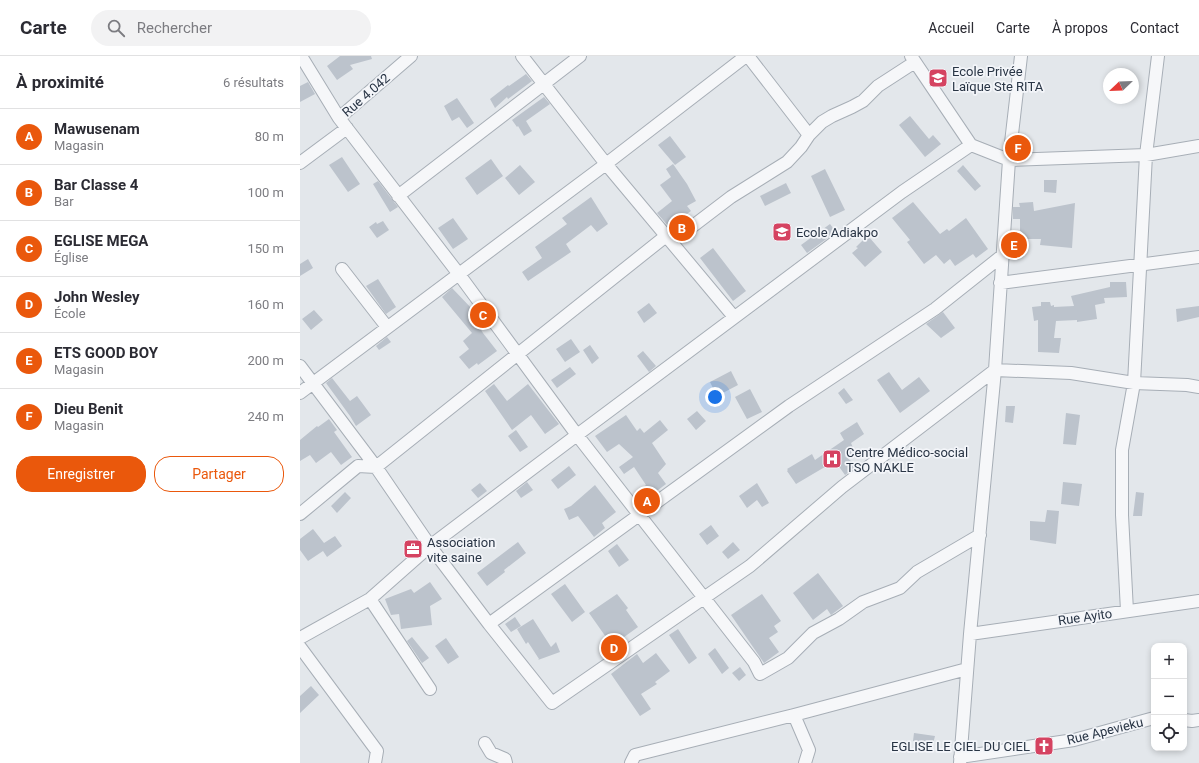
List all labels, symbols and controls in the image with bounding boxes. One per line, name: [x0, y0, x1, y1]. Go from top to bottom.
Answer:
search box: [91, 10, 371, 46]
text: Carte: [20, 16, 67, 39]
icon: search: [105, 17, 127, 39]
text: Rechercher: [137, 19, 212, 37]
text: Accueil: [928, 20, 974, 36]
text: Carte: [996, 20, 1030, 36]
text: À propos: [1052, 20, 1108, 36]
text: Contact: [1130, 20, 1179, 36]
place label: Ecole Privée Laïque Ste RITA: [952, 64, 1044, 94]
school or university icon: Ecole Privée Laïque Ste RITA: [927, 67, 949, 89]
north arrow: [1103, 68, 1139, 104]
street label: Rue 4.042: [339, 70, 393, 120]
text: À proximité: [16, 72, 104, 92]
text: 6 résultats: [223, 75, 284, 90]
text: Mawusenam: [54, 120, 140, 138]
text: A: [25, 129, 33, 144]
text: 80 m: [255, 129, 284, 144]
pin: F: [1005, 133, 1031, 163]
text: Magasin: [54, 138, 104, 153]
text: Bar Classe 4: [54, 176, 138, 194]
text: B: [25, 185, 33, 200]
text: 100 m: [247, 185, 284, 200]
text: Bar: [54, 194, 74, 209]
pin: B: [669, 213, 695, 243]
school or university icon: Ecole Adiakpo: [771, 221, 793, 243]
place label: Ecole Adiakpo: [796, 225, 878, 240]
pin: E: [1001, 230, 1027, 260]
text: EGLISE MEGA: [54, 232, 148, 250]
text: C: [25, 241, 33, 256]
text: 150 m: [247, 241, 284, 256]
text: Église: [54, 250, 89, 265]
text: John Wesley: [54, 288, 140, 306]
text: D: [25, 297, 33, 312]
text: 160 m: [247, 297, 284, 312]
pin: C: [470, 300, 496, 330]
text: École: [54, 306, 86, 321]
text: ETS GOOD BOY: [54, 344, 158, 362]
text: E: [25, 353, 33, 368]
text: 200 m: [247, 353, 284, 368]
text: Magasin: [54, 362, 104, 377]
your location: [705, 387, 725, 407]
text: Dieu Benit: [54, 400, 123, 418]
text: F: [25, 409, 33, 424]
text: 240 m: [247, 409, 284, 424]
text: Magasin: [54, 418, 104, 433]
place label: Centre Médico-social TSO NAKLE: [846, 445, 968, 475]
hospital icon: Centre Médico-social TSO NAKLE: [821, 448, 843, 470]
button: Enregistrer: [16, 456, 146, 492]
button: Partager: [154, 456, 284, 492]
pin: A: [634, 486, 660, 516]
place label: Association vite saine: [427, 535, 495, 565]
office icon: Association vite saine: [402, 538, 424, 560]
street label: Rue Ayito: [1057, 606, 1113, 628]
pin: D: [601, 633, 627, 663]
map controls: [1151, 643, 1187, 751]
button: +: [1151, 643, 1187, 679]
button: −: [1151, 679, 1187, 715]
street label: Rue Apevieku: [1065, 714, 1145, 748]
button: locate: [1151, 715, 1187, 751]
church icon: EGLISE LE CIEL DU CIEL: [1033, 735, 1055, 757]
place label: EGLISE LE CIEL DU CIEL: [891, 739, 1030, 754]

